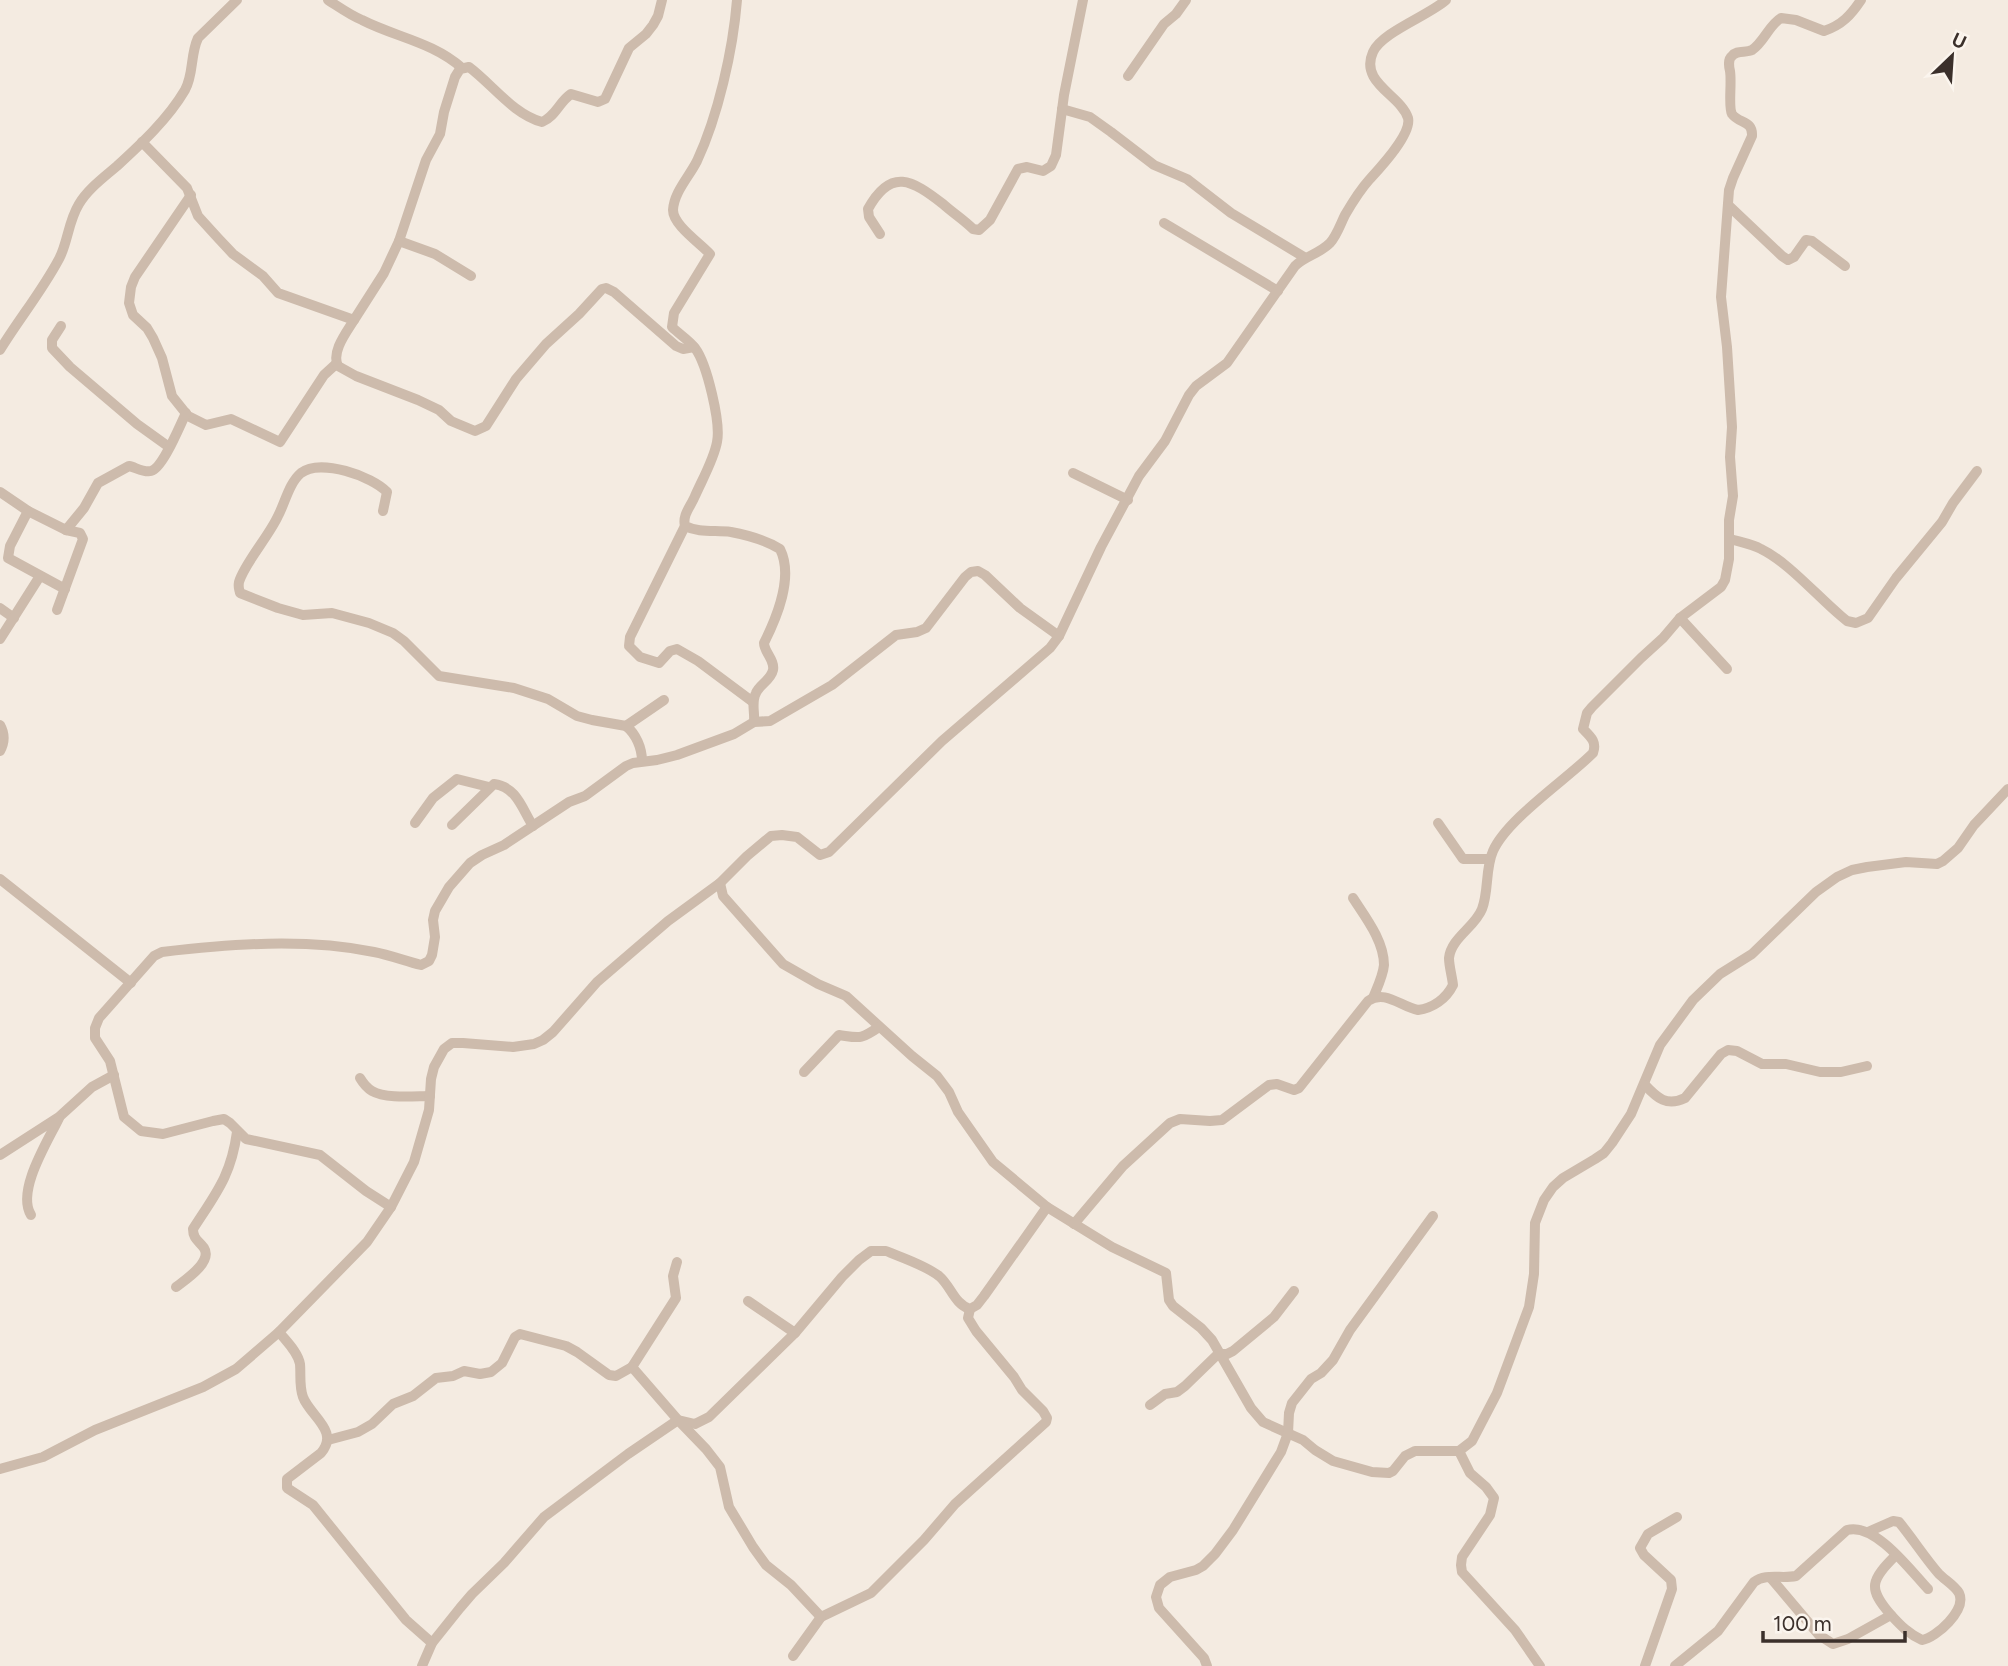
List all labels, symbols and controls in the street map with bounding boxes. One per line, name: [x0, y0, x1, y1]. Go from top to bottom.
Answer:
north arrow: [1917, 21, 1987, 91]
text: U: [1948, 28, 1970, 54]
scale bar: [1763, 1600, 1905, 1644]
text: 100 m: [1773, 1611, 1832, 1636]

